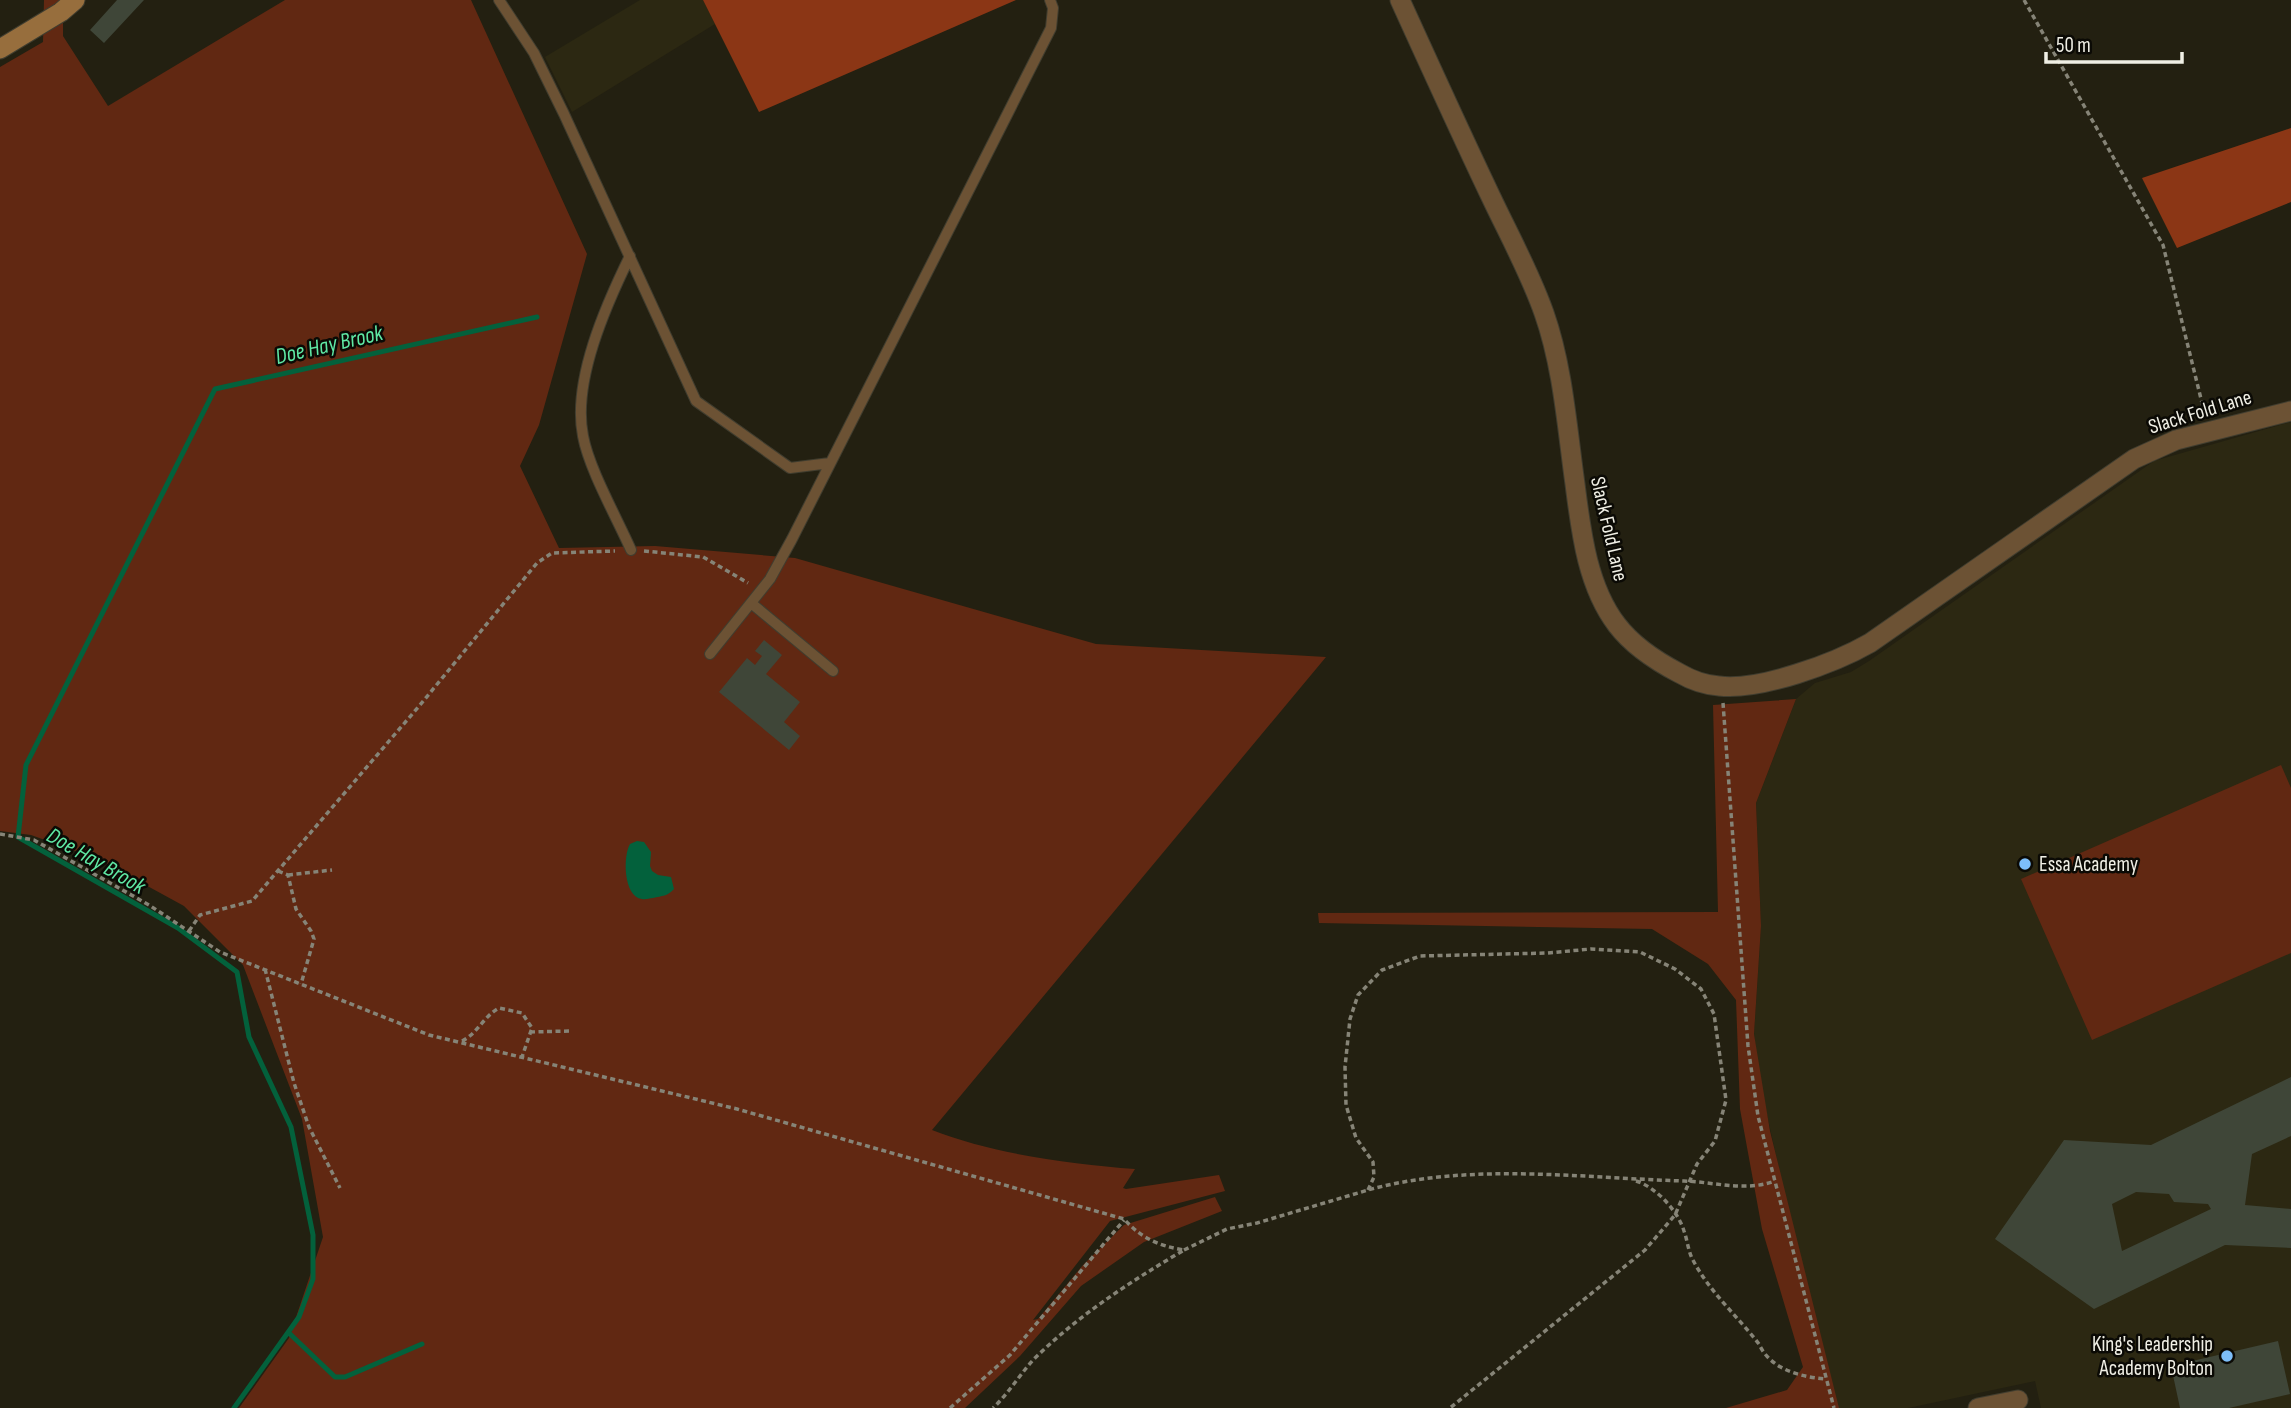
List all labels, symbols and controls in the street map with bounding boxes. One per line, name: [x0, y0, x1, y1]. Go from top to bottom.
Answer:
scale bar: [2046, 21, 2182, 65]
text: 50 m: [2056, 33, 2091, 58]
water label: Doe Hay Brook: [272, 319, 387, 371]
street label: Slack Fold Lane: [2145, 384, 2255, 440]
street label: Slack Fold Lane: [1585, 474, 1633, 584]
water label: Doe Hay Brook: [42, 821, 152, 901]
place label: Essa Academy: [2039, 852, 2138, 877]
marker: Essa Academy: [2017, 856, 2033, 872]
place label: King's Leadership Academy Bolton: [2092, 1332, 2213, 1381]
marker: King's Leadership Academy Bolton: [2219, 1348, 2235, 1364]

